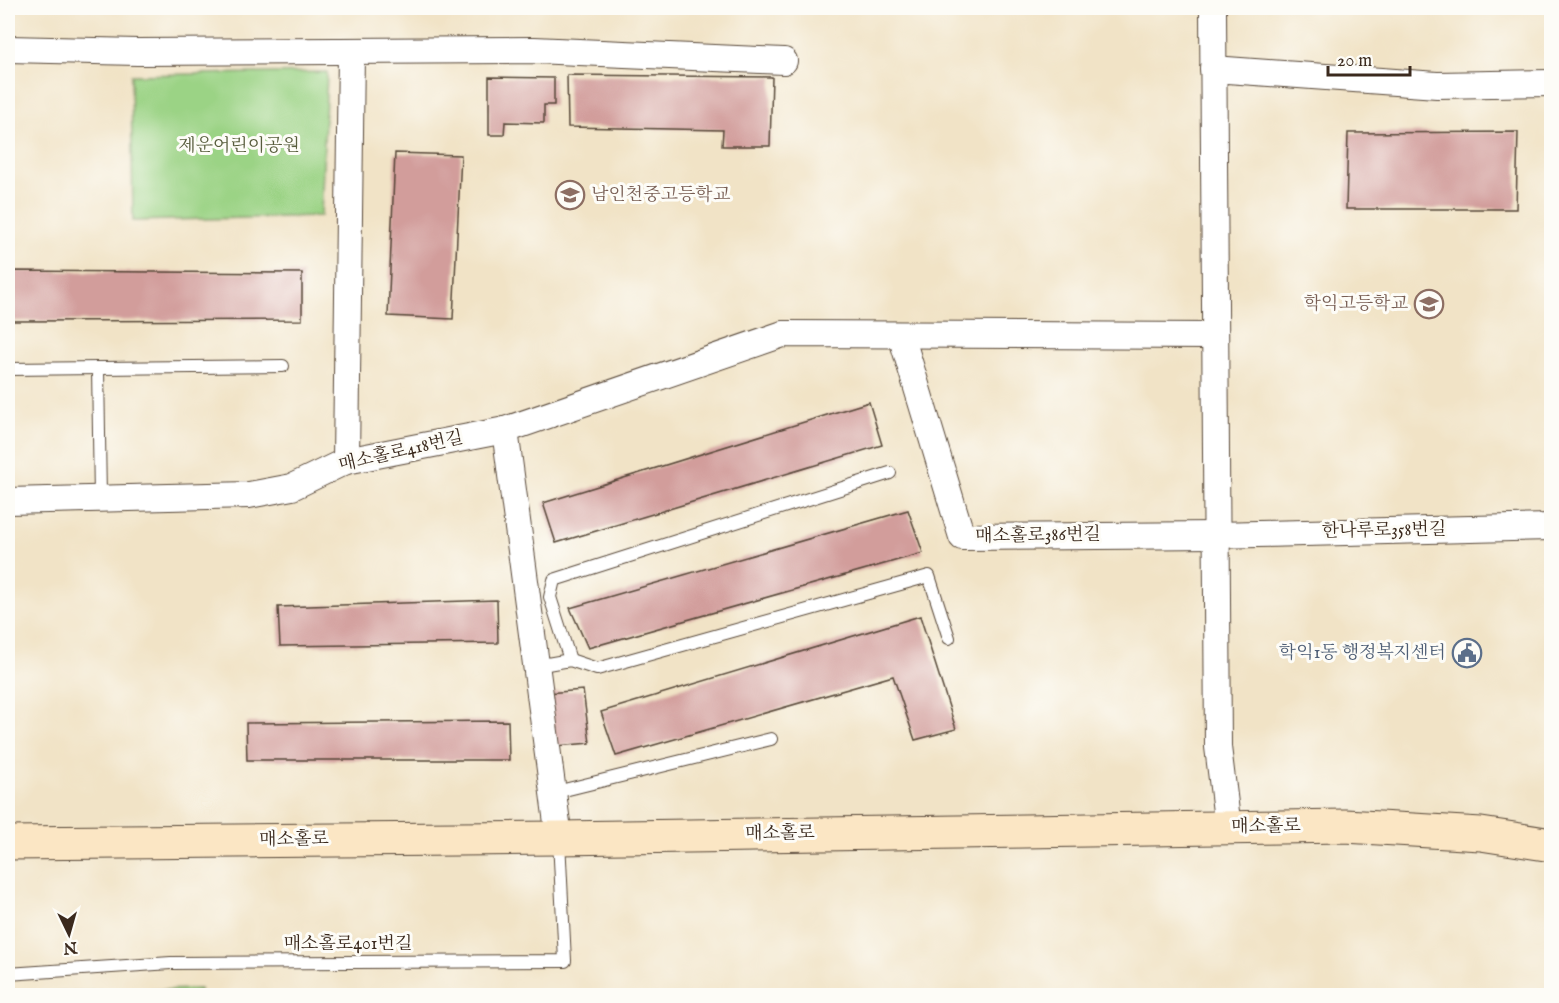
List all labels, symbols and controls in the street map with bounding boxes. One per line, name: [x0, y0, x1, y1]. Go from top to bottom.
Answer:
scale bar: [1328, 39, 1410, 77]
text: 20 m: [1337, 50, 1372, 73]
park label: 제운어린이공원: [178, 135, 300, 158]
school or university icon: 남인천중고등학교: [554, 179, 586, 211]
place label: 남인천중고등학교: [591, 184, 731, 207]
school or university icon: 학익고등학교: [1413, 288, 1445, 320]
place label: 학익고등학교: [1304, 293, 1409, 316]
street label: 매소홀로418번길: [337, 427, 465, 477]
street label: 한나루로358번길: [1321, 518, 1447, 544]
street label: 매소홀로386번길: [975, 523, 1101, 549]
public building icon: 학익1동 행정복지센터: [1451, 637, 1483, 669]
place label: 학익1동 행정복지센터: [1279, 642, 1446, 665]
street label: 매소홀로: [1231, 815, 1301, 839]
street label: 매소홀로: [745, 822, 815, 846]
street label: 매소홀로: [259, 828, 329, 852]
north arrow: [39, 904, 99, 964]
street label: 매소홀로401번길: [284, 933, 412, 956]
text: N: [62, 936, 79, 958]

